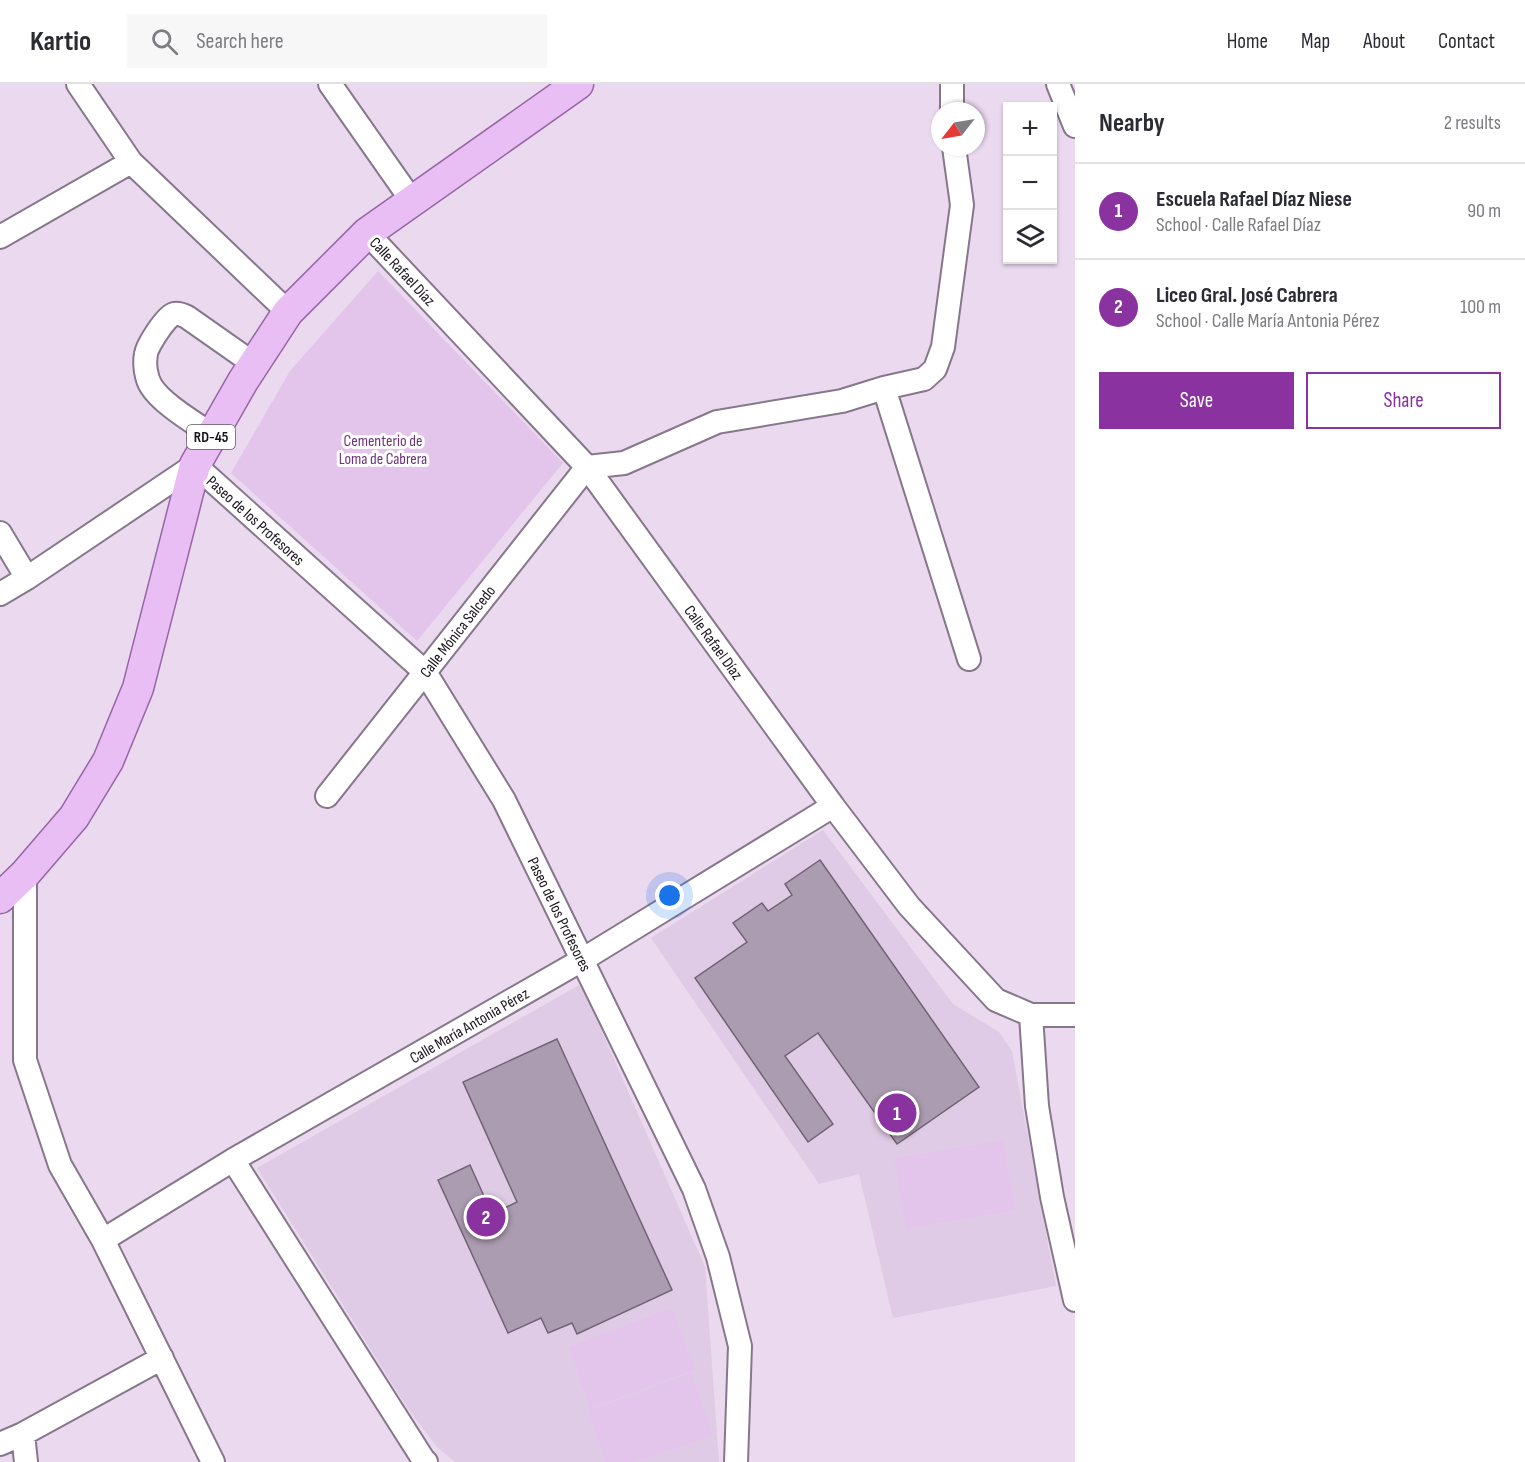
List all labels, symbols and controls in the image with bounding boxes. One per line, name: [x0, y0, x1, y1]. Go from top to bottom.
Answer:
search box: [127, 14, 547, 68]
text: Kartio: [30, 25, 91, 58]
icon: search: [148, 25, 181, 58]
text: Search here: [196, 28, 284, 55]
text: Home: [1227, 29, 1268, 54]
text: Map: [1301, 29, 1330, 54]
text: About: [1363, 29, 1405, 54]
text: Contact: [1438, 29, 1495, 54]
north arrow: [931, 102, 985, 156]
map controls: [1003, 102, 1057, 264]
button: +: [1003, 102, 1057, 156]
text: Nearby: [1099, 108, 1165, 139]
text: 2 results: [1444, 111, 1501, 135]
button: −: [1003, 156, 1057, 210]
text: Escuela Rafael Díaz Niese: [1156, 186, 1352, 213]
text: 1: [1115, 199, 1122, 223]
text: 90 m: [1467, 199, 1501, 223]
button: layers: [1003, 210, 1057, 264]
text: School · Calle Rafael Díaz: [1156, 213, 1321, 237]
street label: Calle Rafael Díaz: [365, 234, 439, 311]
text: Liceo Gral. José Cabrera: [1156, 282, 1338, 309]
text: 2: [1114, 295, 1123, 319]
text: 100 m: [1460, 295, 1501, 319]
text: School · Calle María Antonia Pérez: [1156, 309, 1380, 333]
button: Save: [1099, 372, 1294, 429]
button: Share: [1306, 372, 1501, 429]
road number: RD-45: [187, 425, 235, 449]
park label: Cementerio de Loma de Cabrera: [339, 432, 427, 469]
street label: Paseo de los Profesores: [202, 472, 308, 570]
street label: Calle Mónica Salcedo: [416, 582, 500, 682]
street label: Calle Rafael Díaz: [679, 602, 746, 684]
street label: Paseo de los Profesores: [523, 854, 595, 975]
your location: [655, 881, 684, 910]
street label: Calle María Antonia Pérez: [407, 984, 533, 1068]
pin: 1: [878, 1090, 916, 1136]
pin: 2: [466, 1194, 506, 1240]

